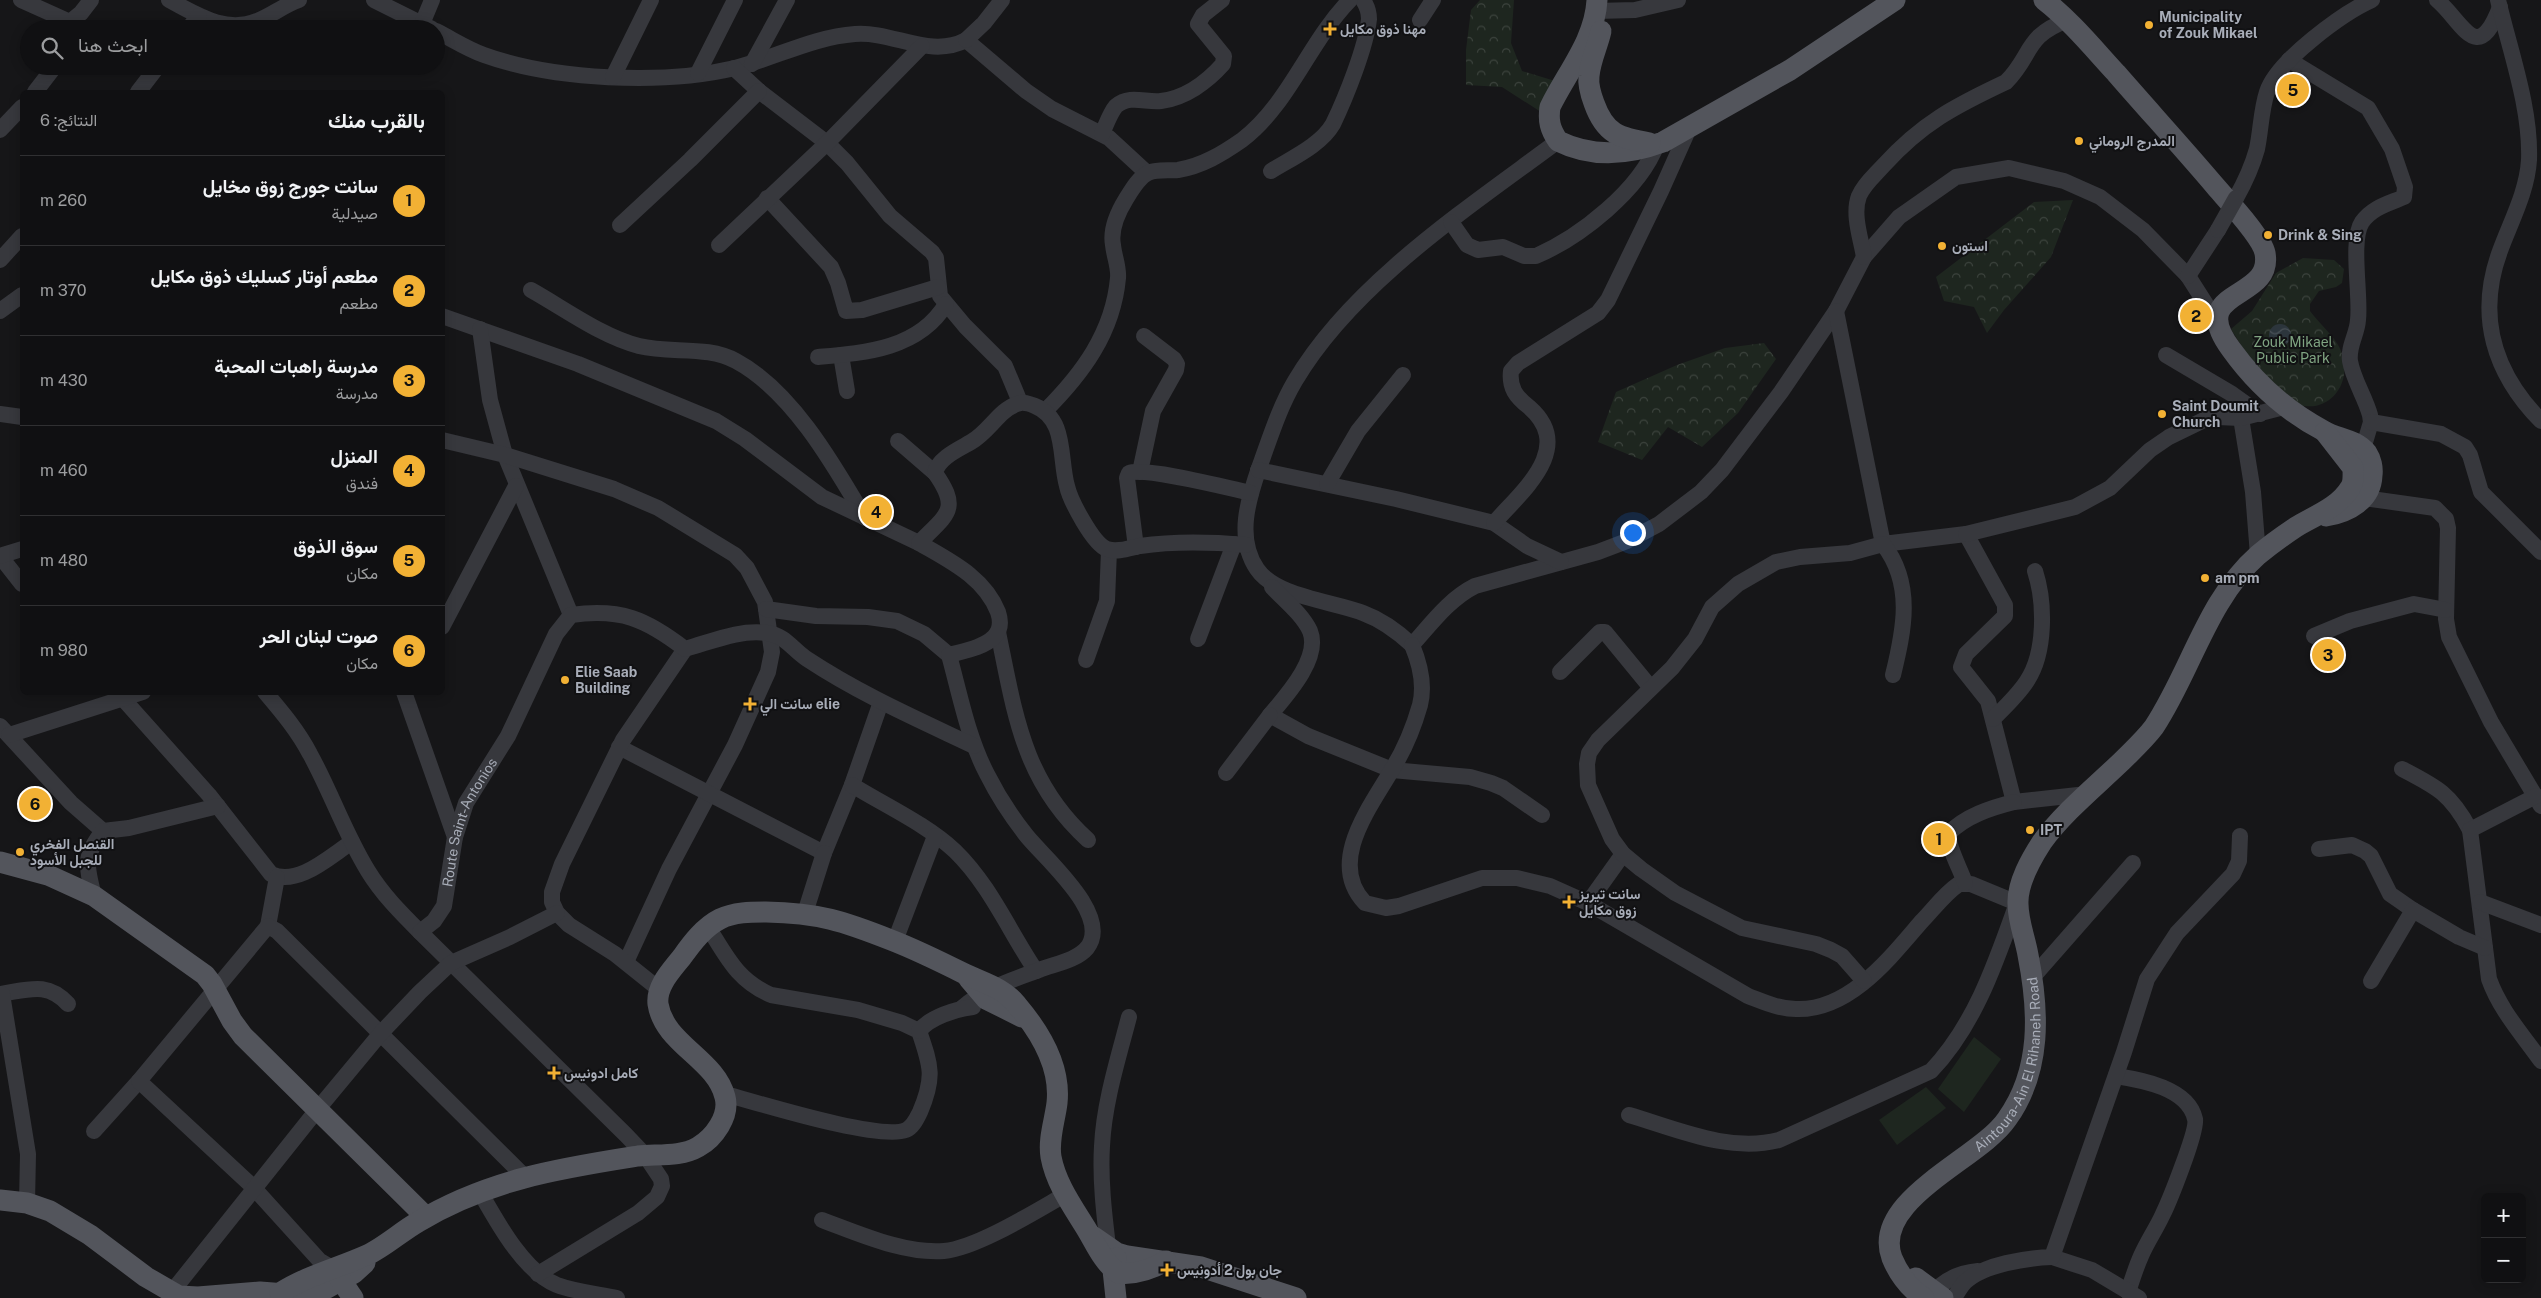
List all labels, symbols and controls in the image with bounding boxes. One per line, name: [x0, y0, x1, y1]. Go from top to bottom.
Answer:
place label: Municipality of Zouk Mikael: [2159, 9, 2258, 41]
marker: Municipality of Zouk Mikael: [2143, 19, 2155, 31]
search box: [20, 20, 445, 75]
place label: مهنا ذوق مكايل: [1340, 21, 1426, 38]
marker: مهنا ذوق مكايل: [1324, 23, 1336, 35]
icon: search: [38, 34, 66, 62]
text: ابحث هنا: [78, 34, 148, 56]
pin: 5: [2277, 71, 2309, 109]
text: بالقرب منك: [328, 108, 425, 133]
text: النتائج: 6: [40, 111, 97, 130]
place label: المدرج الروماني: [2089, 133, 2175, 153]
marker: المدرج الروماني: [2073, 135, 2085, 147]
text: سانت جورج زوق مخايل: [203, 175, 378, 197]
text: 260 m: [40, 191, 87, 210]
text: 1: [406, 191, 412, 210]
text: صيدلية: [332, 204, 378, 223]
place label: Drink & Sing: [2278, 227, 2362, 243]
marker: Drink & Sing: [2262, 229, 2274, 241]
place label: استون: [1952, 238, 1988, 255]
marker: استون: [1936, 240, 1948, 252]
text: مطعم أوتار كسليك ذوق مكايل: [150, 265, 378, 287]
text: 370 m: [40, 281, 87, 300]
text: 2: [404, 281, 414, 300]
text: مطعم: [339, 294, 378, 313]
pin: 2: [2180, 297, 2212, 335]
park label: Zouk Mikael Public Park: [2253, 334, 2333, 366]
text: مدرسة راهبات المحبة: [214, 355, 378, 377]
text: 430 m: [40, 371, 88, 390]
text: 3: [404, 371, 414, 390]
text: مدرسة: [336, 384, 378, 403]
place label: Saint Doumit Church: [2172, 398, 2259, 430]
marker: Saint Doumit Church: [2156, 408, 2168, 420]
text: المنزل: [330, 445, 378, 467]
text: 460 m: [40, 461, 87, 480]
text: 4: [404, 461, 414, 480]
text: فندق: [346, 474, 378, 493]
pin: 4: [860, 493, 892, 531]
your location: [1620, 520, 1646, 546]
text: سوق الذوق: [293, 535, 378, 557]
text: 480 m: [40, 551, 88, 570]
text: 5: [404, 551, 414, 570]
text: مكان: [346, 564, 378, 583]
place label: am pm: [2215, 570, 2260, 586]
marker: am pm: [2199, 572, 2211, 584]
text: صوت لبنان الحر: [259, 625, 378, 647]
pin: 3: [2312, 636, 2344, 674]
text: 980 m: [40, 641, 88, 660]
text: 6: [404, 641, 414, 660]
text: مكان: [346, 654, 378, 673]
place label: Elie Saab Building: [575, 664, 637, 696]
marker: Elie Saab Building: [559, 674, 571, 686]
place label: سانت الي elie: [760, 696, 840, 716]
marker: سانت الي elie: [744, 698, 756, 710]
street label: Route Saint-Antonios: [439, 755, 500, 888]
pin: 6: [19, 785, 51, 823]
pin: 1: [1923, 820, 1955, 858]
place label: IPT: [2040, 822, 2062, 838]
marker: IPT: [2024, 824, 2036, 836]
place label: القنصل الفخري للجبل الأسود: [30, 836, 114, 869]
marker: القنصل الفخري للجبل الأسود: [14, 846, 26, 858]
place label: سانت تيريز زوق مكايل: [1578, 886, 1641, 919]
marker: سانت تيريز زوق مكايل: [1563, 896, 1575, 908]
street label: Aintoura-Ain El Rihaneh Road: [1971, 976, 2043, 1155]
place label: كامل ادونيس: [564, 1065, 638, 1082]
marker: كامل ادونيس: [548, 1067, 560, 1079]
map controls: [2481, 1193, 2526, 1283]
button: +: [2481, 1193, 2526, 1238]
button: −: [2481, 1238, 2526, 1283]
place label: جان بول 2 أدونيس: [1177, 1262, 1283, 1279]
marker: جان بول 2 أدونيس: [1161, 1264, 1173, 1276]

